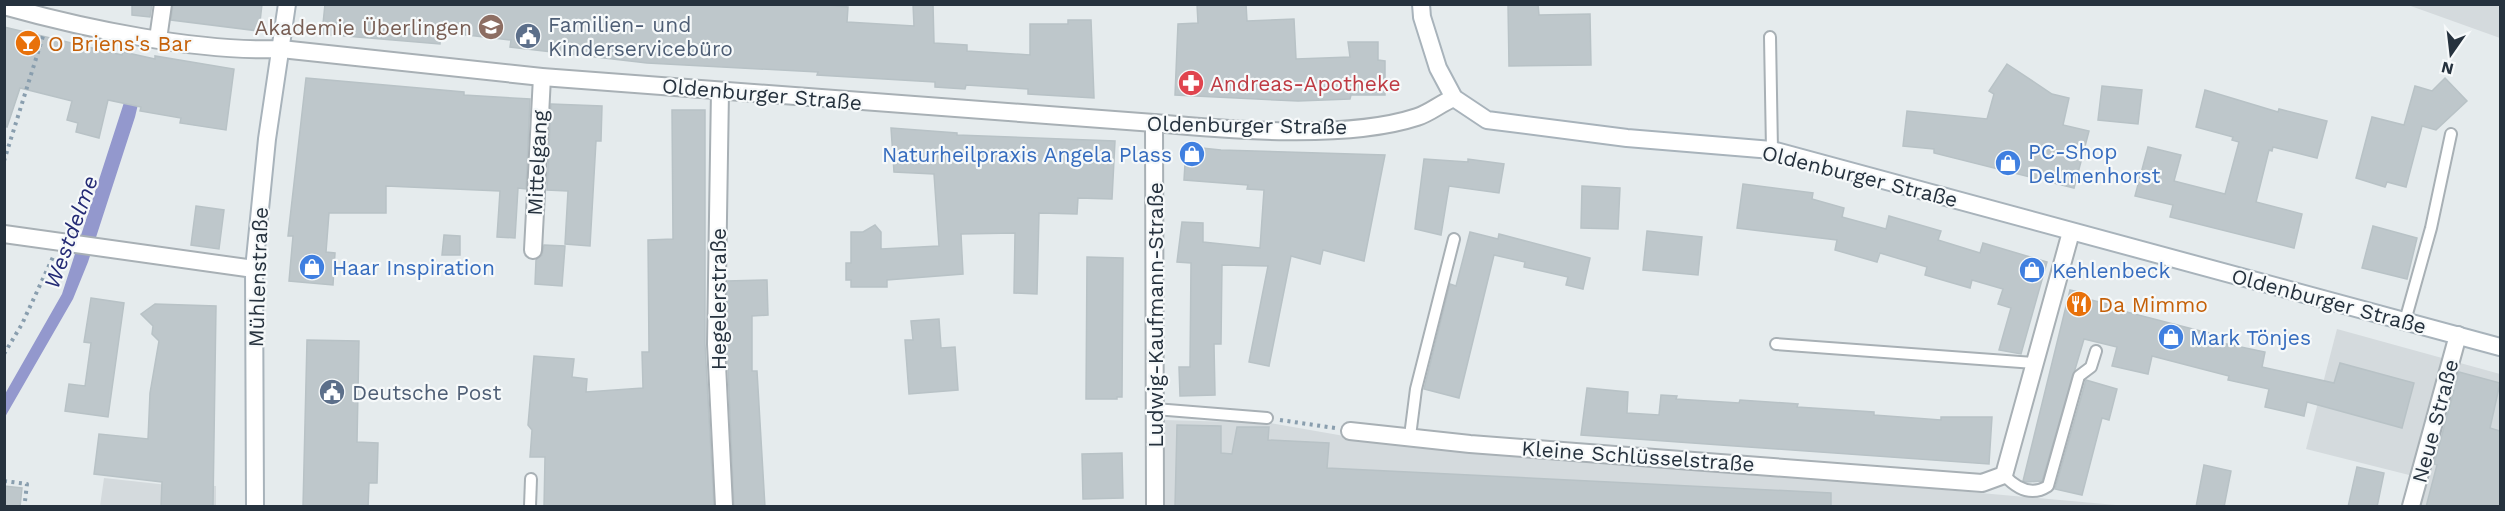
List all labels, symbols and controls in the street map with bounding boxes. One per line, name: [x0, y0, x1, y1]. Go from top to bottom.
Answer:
school or university icon: Akademie Überlingen: [476, 12, 506, 42]
place label: Familien- und Kinderservicebüro: [548, 12, 733, 61]
place label: Akademie Überlingen: [254, 15, 472, 40]
public building icon: Familien- und Kinderservicebüro: [513, 21, 543, 51]
north arrow: [2421, 24, 2481, 84]
bar icon: O Briens's Bar: [13, 28, 43, 58]
place label: O Briens's Bar: [48, 31, 192, 56]
text: N: [2439, 57, 2456, 79]
pharmacy icon: Andreas-Apotheke: [1176, 68, 1206, 98]
place label: Andreas-Apotheke: [1210, 71, 1401, 96]
street label: Oldenburger Straße: [661, 73, 863, 115]
street label: Mittelgang: [522, 109, 552, 216]
street label: Oldenburger Straße: [1146, 111, 1348, 139]
shop icon: Naturheilpraxis Angela Plass: [1177, 139, 1207, 169]
place label: PC-Shop Delmenhorst: [2028, 139, 2161, 188]
street label: Oldenburger Straße: [1760, 140, 1960, 212]
place label: Naturheilpraxis Angela Plass: [882, 142, 1172, 167]
shop icon: PC-Shop Delmenhorst: [1993, 148, 2023, 178]
water label: Westdelme: [39, 172, 103, 292]
street label: Ludwig-Kaufmann-Straße: [1143, 182, 1168, 448]
street label: Mühlenstraße: [243, 206, 273, 348]
street label: Hegelerstraße: [706, 228, 731, 370]
shop icon: Haar Inspiration: [297, 252, 327, 282]
place label: Haar Inspiration: [332, 255, 495, 280]
shop icon: Kehlenbeck: [2017, 255, 2047, 285]
place label: Kehlenbeck: [2052, 258, 2171, 283]
street label: Oldenburger Straße: [2229, 263, 2429, 339]
restaurant icon: Da Mimmo: [2064, 289, 2094, 319]
place label: Da Mimmo: [2098, 292, 2208, 317]
shop icon: Mark Tönjes: [2156, 322, 2186, 352]
place label: Mark Tönjes: [2190, 325, 2311, 350]
street label: Neue Straße: [2406, 356, 2464, 486]
public building icon: Deutsche Post: [317, 377, 347, 407]
place label: Deutsche Post: [352, 380, 501, 405]
street label: Kleine Schlüsselstraße: [1521, 435, 1755, 477]

